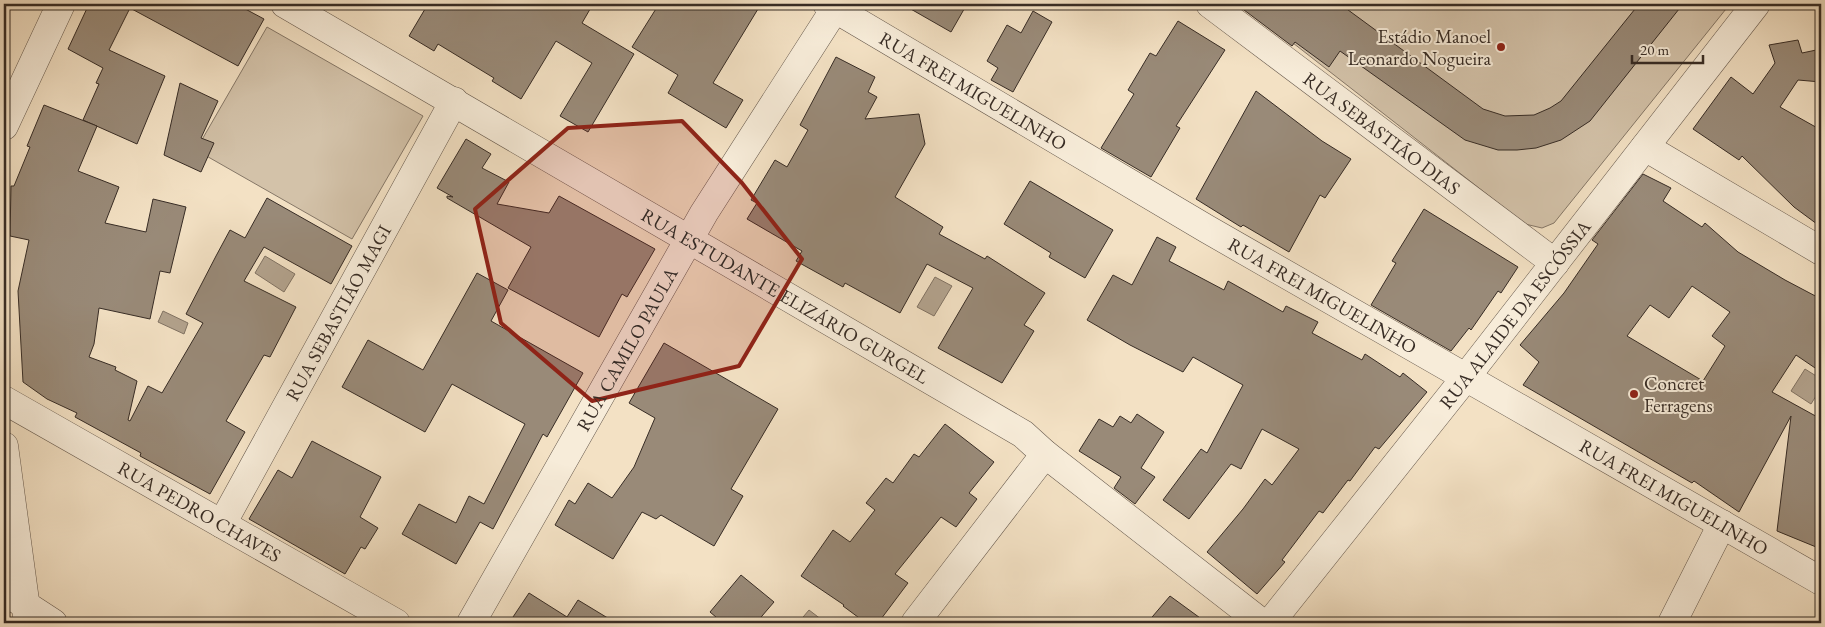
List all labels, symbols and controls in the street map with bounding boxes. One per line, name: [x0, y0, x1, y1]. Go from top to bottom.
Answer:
place label: Estádio Manoel Leonardo Nogueira: [1348, 24, 1491, 71]
street label: RUA FREI MIGUELINHO: [875, 26, 1071, 156]
scale bar: [1632, 32, 1704, 64]
text: 20 m: [1640, 40, 1669, 59]
marker: Estádio Manoel Leonardo Nogueira: [1495, 41, 1507, 53]
street label: RUA SEBASTIÃO DIAS: [1298, 66, 1465, 201]
street label: RUA ESTUDANTE ELIZÁRIO GURGEL: [637, 202, 933, 389]
street label: RUA ALAIDE DA ESCÓSSIA: [1434, 214, 1597, 414]
street label: RUA SEBASTIÃO MAGI: [280, 220, 397, 405]
street label: RUA FREI MIGUELINHO: [1224, 232, 1421, 360]
street label: RUA CAMILO PAULA: [571, 262, 684, 436]
place label: Concret Ferragens: [1644, 371, 1713, 418]
marker: Concret Ferragens: [1628, 388, 1640, 400]
street label: RUA FREI MIGUELINHO: [1575, 433, 1773, 561]
street label: RUA PEDRO CHAVES: [113, 455, 285, 568]

